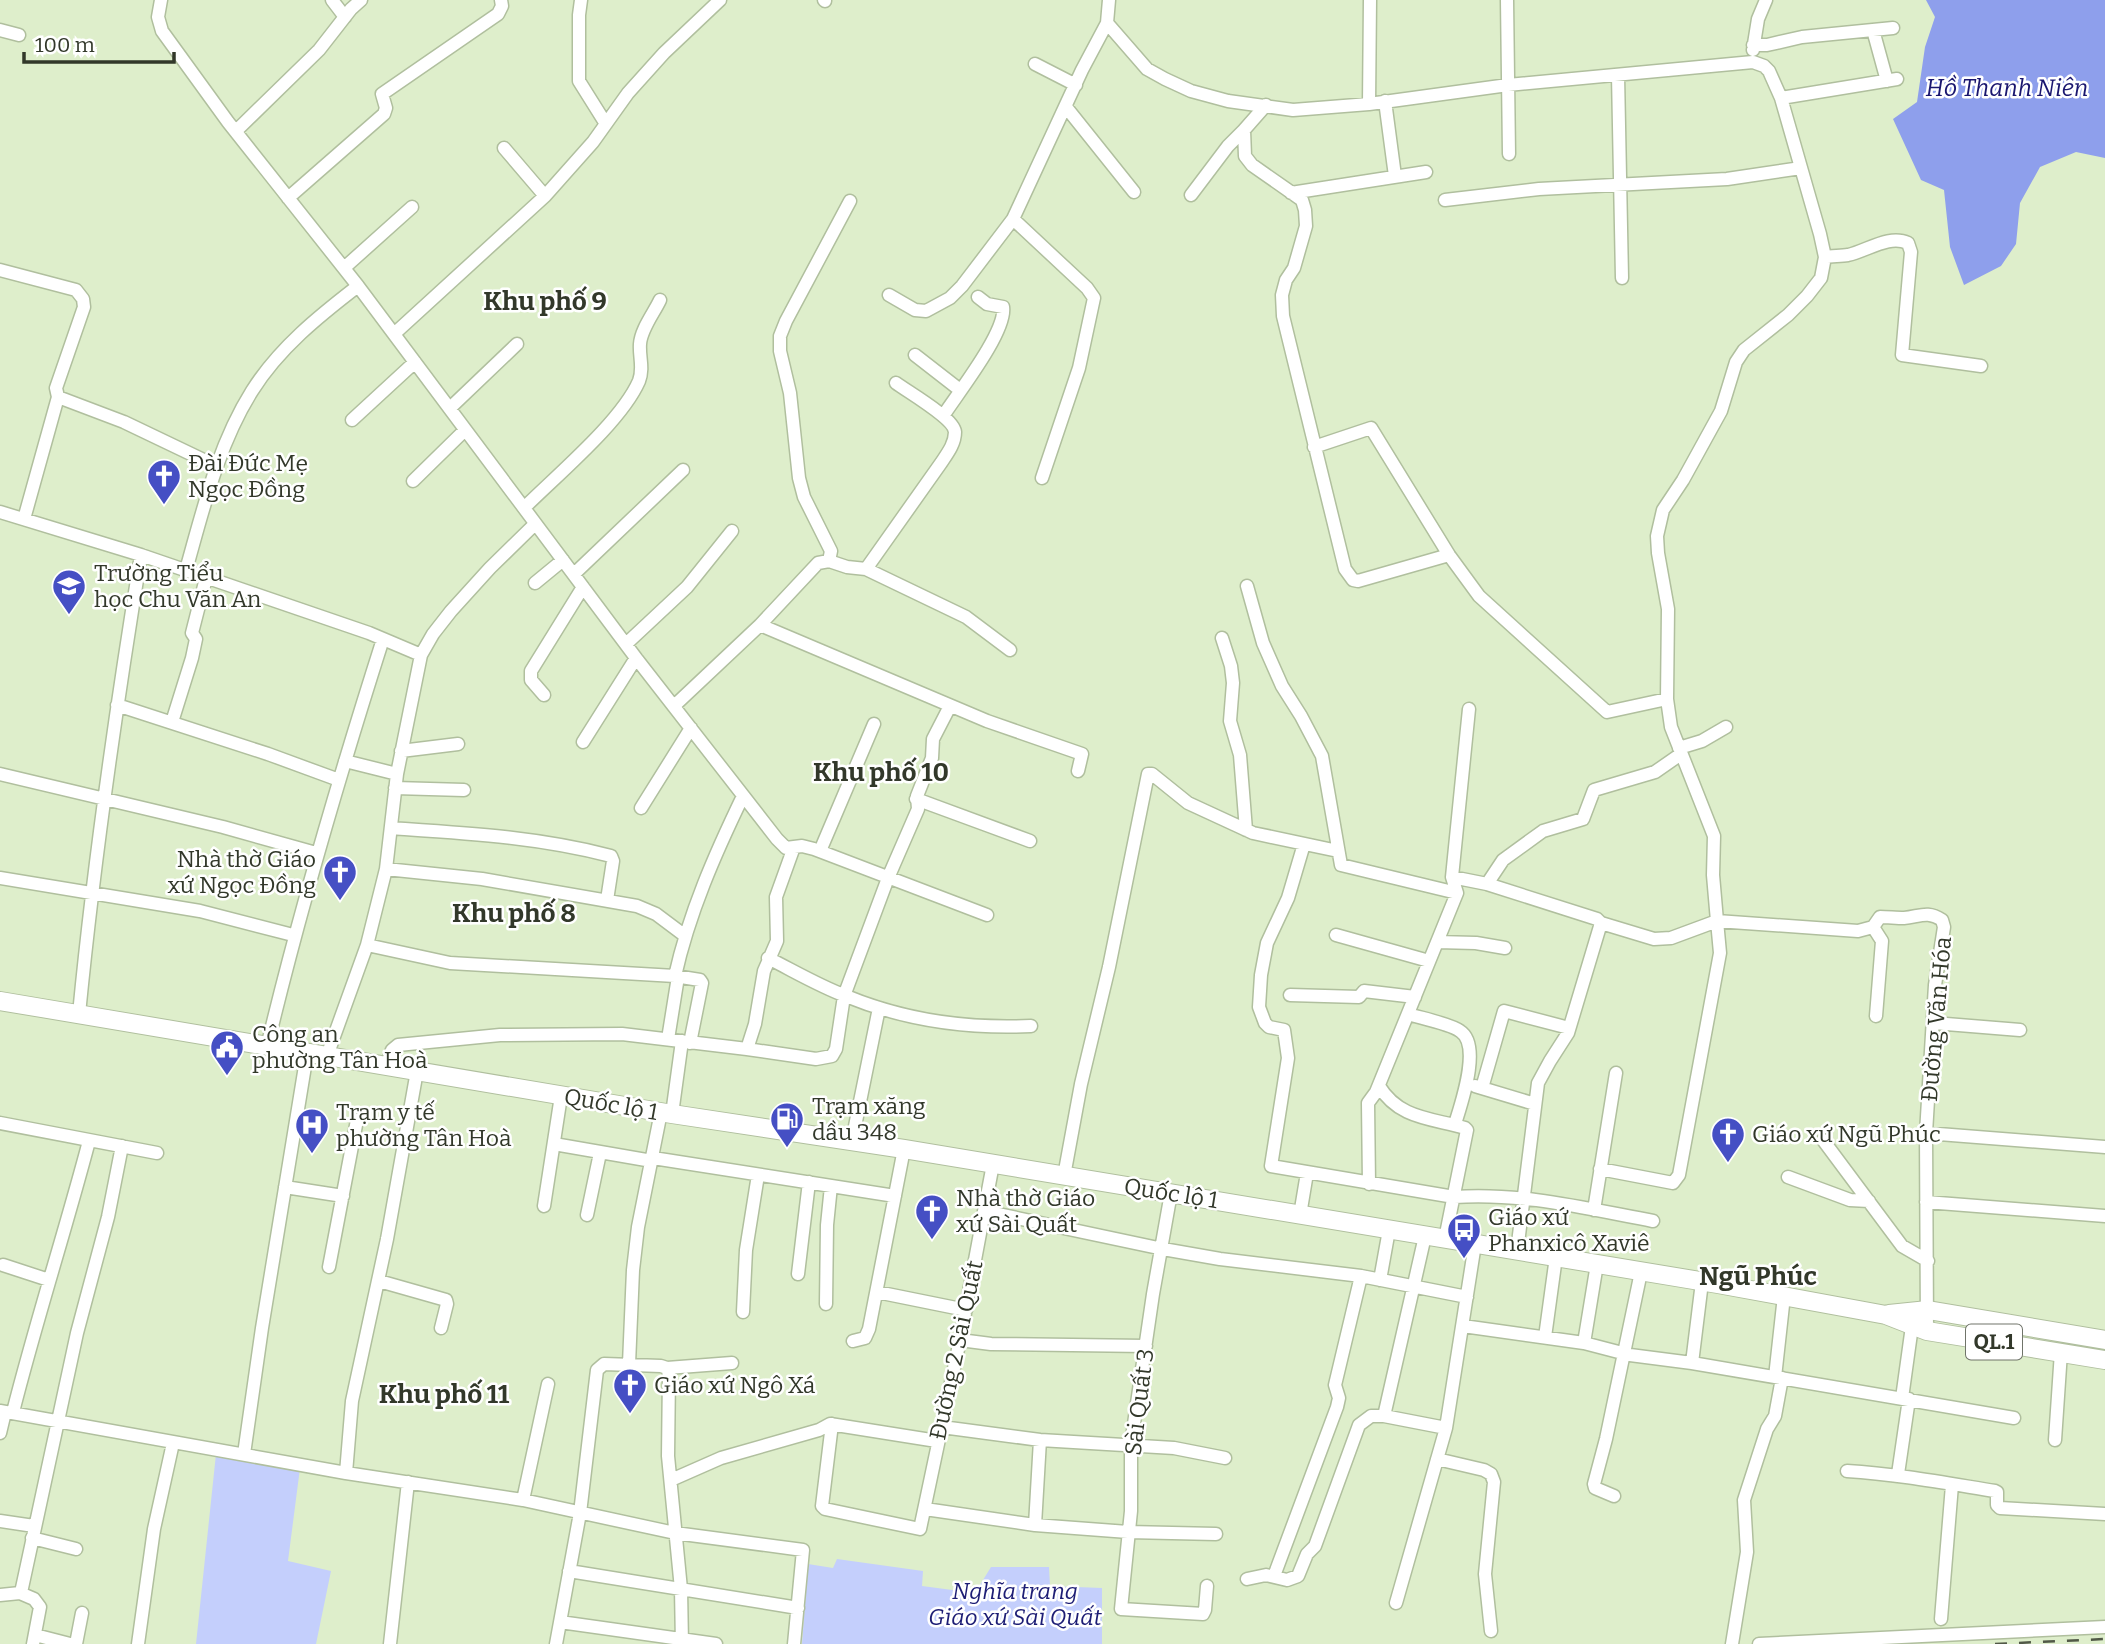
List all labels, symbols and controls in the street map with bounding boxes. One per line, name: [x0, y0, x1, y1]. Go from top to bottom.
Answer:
scale bar: [24, 21, 175, 65]
text: 100 m: [35, 32, 95, 58]
water label: Hồ Thanh Niên: [1926, 74, 2088, 102]
district label: Khu phố 9: [483, 286, 607, 317]
place label: Đài Đức Mẹ Ngọc Đồng: [188, 449, 308, 503]
church icon: Đài Đức Mẹ Ngọc Đồng: [145, 457, 183, 506]
place label: Trường Tiểu học Chu Văn An: [94, 559, 262, 613]
school or university icon: Trường Tiểu học Chu Văn An: [50, 567, 88, 616]
district label: Khu phố 10: [813, 757, 949, 788]
place label: Nhà thờ Giáo xứ Ngọc Đồng: [167, 845, 316, 899]
church icon: Nhà thờ Giáo xứ Ngọc Đồng: [321, 853, 359, 902]
district label: Khu phố 8: [452, 898, 576, 929]
street label: Đường Văn Hóa: [1915, 935, 1957, 1103]
place label: Công an phường Tân Hoà: [252, 1020, 428, 1074]
public building icon: Công an phường Tân Hoà: [208, 1028, 246, 1077]
street label: Quốc lộ 1: [562, 1082, 661, 1126]
place label: Trạm xăng dầu 348: [812, 1092, 926, 1146]
place label: Trạm y tế phường Tân Hoà: [336, 1098, 512, 1152]
fuel station icon: Trạm xăng dầu 348: [768, 1100, 806, 1149]
hospital icon: Trạm y tế phường Tân Hoà: [293, 1106, 331, 1155]
church icon: Giáo xứ Ngũ Phúc: [1709, 1115, 1747, 1164]
place label: Giáo xứ Ngũ Phúc: [1752, 1120, 1941, 1148]
street label: Quốc lộ 1: [1122, 1172, 1221, 1214]
place label: Nhà thờ Giáo xứ Sài Quất: [956, 1184, 1095, 1238]
church icon: Nhà thờ Giáo xứ Sài Quất: [913, 1192, 951, 1241]
place label: Giáo xứ Phanxicô Xaviê: [1488, 1203, 1650, 1257]
bus stop icon: Giáo xứ Phanxicô Xaviê: [1445, 1211, 1483, 1260]
street label: Đường 2 Sài Quất: [923, 1258, 989, 1442]
district label: Ngũ Phúc: [1699, 1261, 1817, 1292]
road number: QL.1: [1966, 1324, 2022, 1360]
street label: Sài Quất 3: [1119, 1347, 1159, 1457]
church icon: Giáo xứ Ngô Xá: [611, 1366, 649, 1415]
place label: Giáo xứ Ngô Xá: [654, 1371, 816, 1399]
district label: Khu phố 11: [379, 1379, 510, 1410]
park label: Nghĩa trang Giáo xứ Sài Quất: [928, 1577, 1103, 1631]

